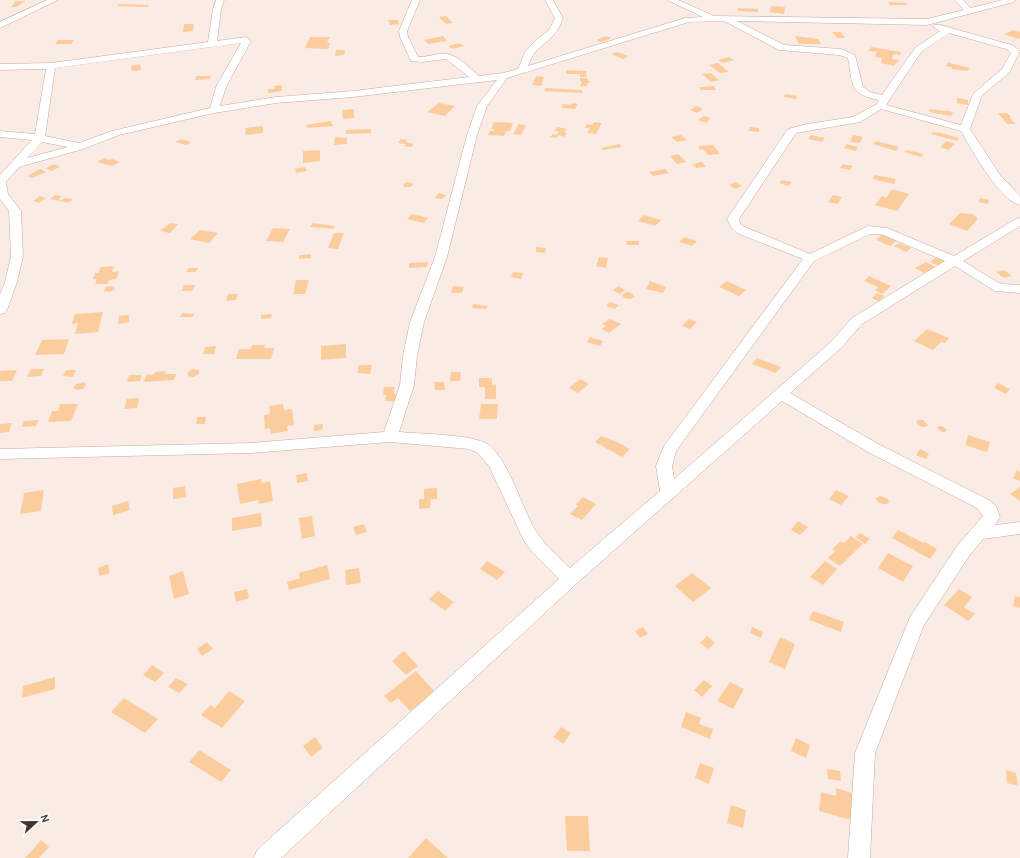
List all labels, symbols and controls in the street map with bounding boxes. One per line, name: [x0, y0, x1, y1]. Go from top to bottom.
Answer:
north arrow: [16, 802, 56, 842]
text: N: [38, 813, 51, 824]

